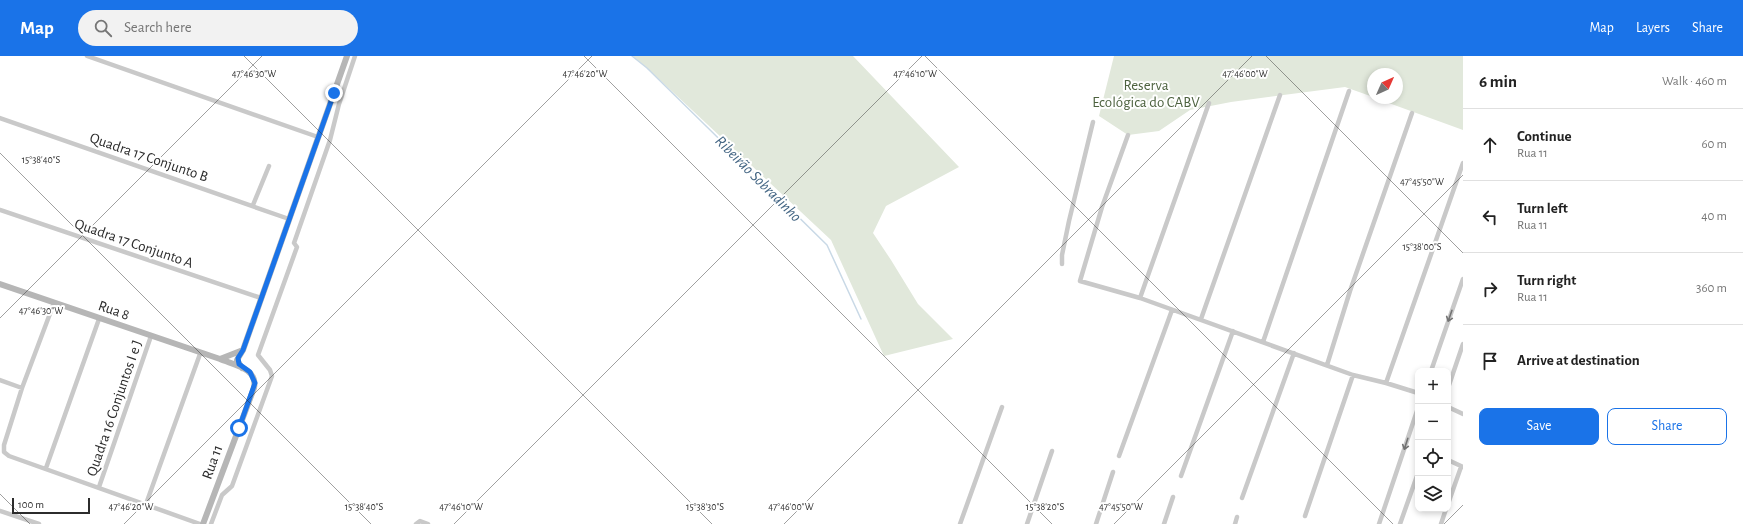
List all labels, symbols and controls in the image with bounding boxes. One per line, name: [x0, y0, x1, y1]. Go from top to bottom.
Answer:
search box: [78, 10, 358, 46]
icon: search: [92, 17, 114, 39]
text: Map: [20, 19, 54, 38]
text: Search here: [124, 20, 192, 35]
text: Map: [1589, 21, 1614, 35]
text: Layers: [1636, 21, 1670, 35]
text: Share: [1692, 21, 1723, 35]
north arrow: [1367, 68, 1403, 104]
text: 47°46'30"W: [232, 69, 276, 79]
text: 47°46'20"W: [563, 69, 607, 79]
text: 47°46'10"W: [893, 69, 937, 79]
text: 47°46'00"W: [1222, 69, 1268, 79]
text: 6 min: [1479, 73, 1517, 90]
text: Walk · 460 m: [1662, 75, 1727, 88]
park label: Reserva Ecológica do CABV: [1092, 78, 1200, 110]
route end: [325, 84, 343, 102]
text: Continue: [1517, 129, 1572, 144]
street label: Quadra 17 Conjunto B: [88, 130, 210, 185]
water label: Ribeirão Sobradinho: [712, 133, 805, 225]
icon: ahead: [1479, 134, 1501, 156]
text: 60 m: [1701, 138, 1727, 151]
text: Rua 11: [1517, 147, 1548, 160]
text: 15°38'40"S: [22, 155, 61, 165]
text: 47°45'50"W: [1400, 177, 1444, 187]
text: Turn left: [1517, 201, 1568, 216]
icon: left: [1479, 206, 1501, 228]
text: 40 m: [1701, 210, 1727, 223]
street label: Quadra 17 Conjunto A: [72, 216, 196, 271]
text: Rua 11: [1517, 219, 1548, 232]
text: 15°38'00"S: [1402, 242, 1442, 252]
text: Turn right: [1517, 273, 1576, 288]
icon: right: [1479, 278, 1501, 300]
text: 360 m: [1696, 282, 1727, 295]
text: Rua 11: [1517, 291, 1548, 304]
street label: Rua 8: [96, 298, 132, 323]
text: 47°46'30"W: [19, 306, 63, 316]
one-way arrow: [1446, 309, 1453, 322]
street label: Quadra 16 Conjuntos I e J: [84, 338, 145, 478]
icon: arrive: [1479, 350, 1501, 372]
text: Arrive at destination: [1517, 353, 1640, 368]
map controls: [1415, 368, 1451, 512]
button: +: [1415, 368, 1451, 404]
button: −: [1415, 404, 1451, 440]
button: Save: [1479, 408, 1599, 445]
button: Share: [1607, 408, 1727, 445]
route start: [230, 419, 248, 437]
one-way arrow: [1401, 438, 1409, 450]
button: locate: [1415, 440, 1451, 476]
street label: Rua 11: [199, 443, 226, 481]
button: layers: [1415, 476, 1451, 512]
scale bar: [12, 496, 90, 515]
text: 100 m: [18, 499, 44, 510]
text: 47°46'20"W: [109, 502, 153, 512]
text: 15°38'40"S: [345, 502, 384, 512]
text: 47°46'10"W: [439, 502, 483, 512]
text: 15°38'30"S: [686, 502, 724, 512]
text: 47°46'00"W: [768, 502, 814, 512]
text: 15°38'20"S: [1026, 502, 1064, 512]
text: 47°45'50"W: [1099, 502, 1143, 512]

